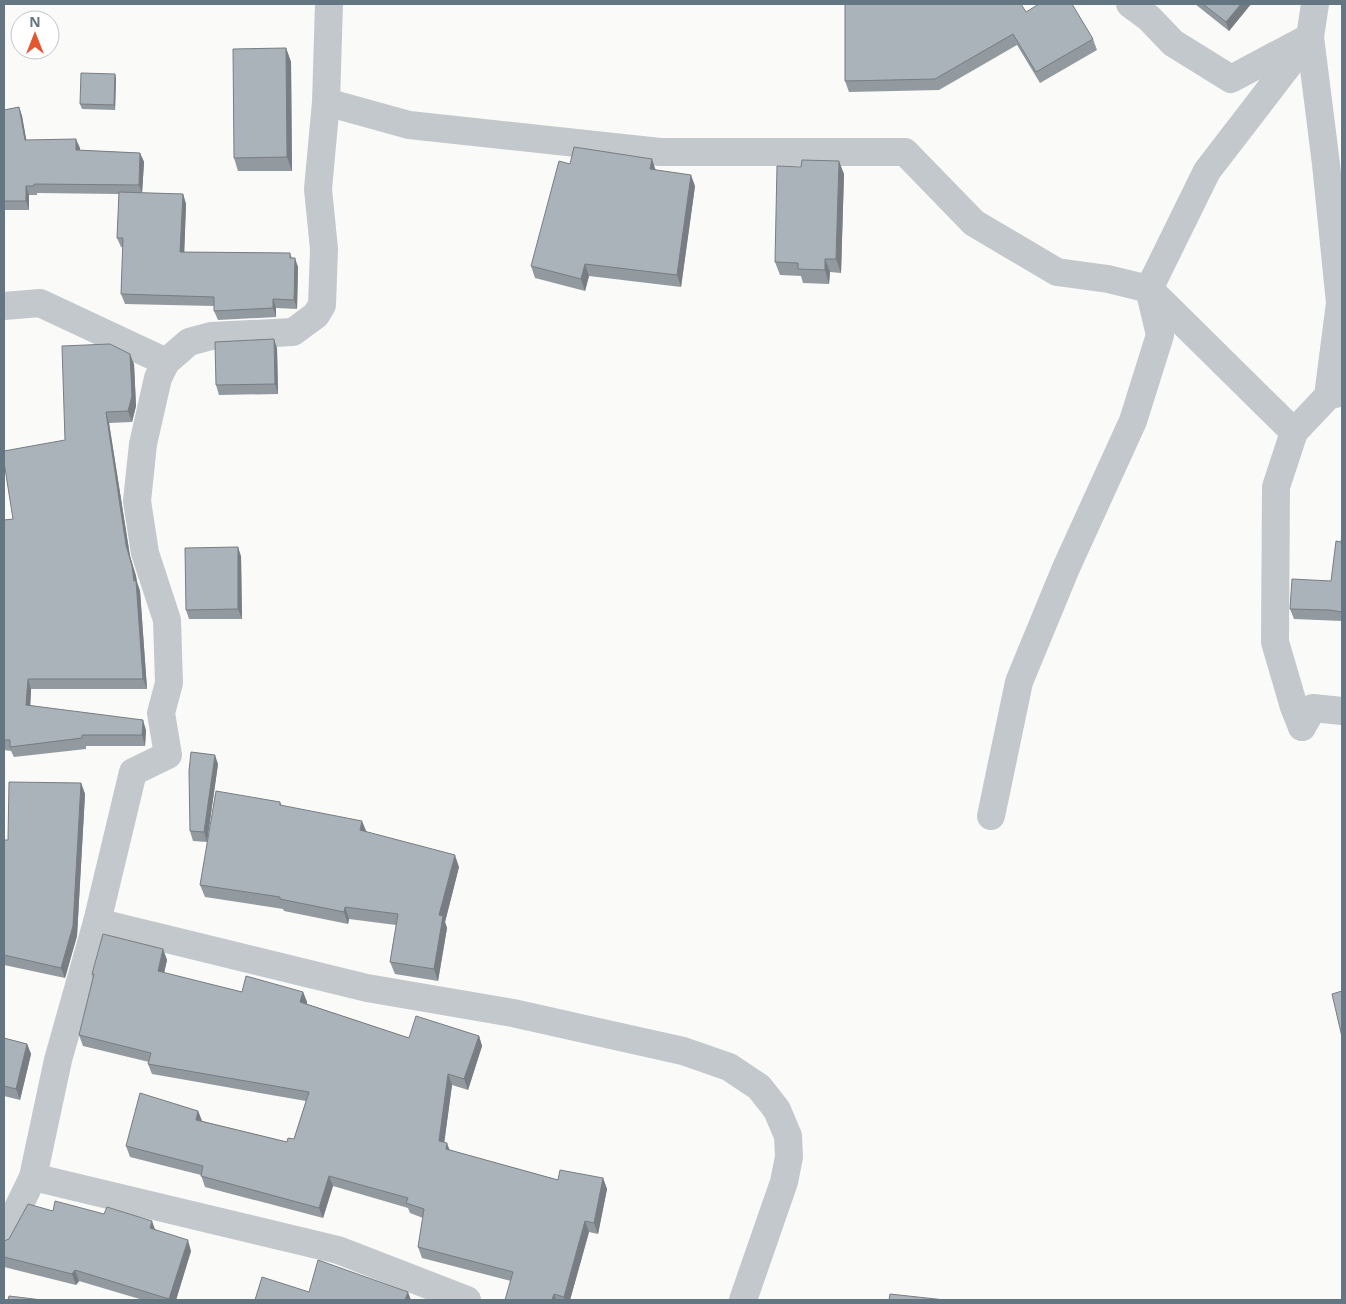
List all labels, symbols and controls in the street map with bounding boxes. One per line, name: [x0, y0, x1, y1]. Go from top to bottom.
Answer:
north arrow: [10, 10, 60, 60]
text: N: [29, 12, 41, 31]

